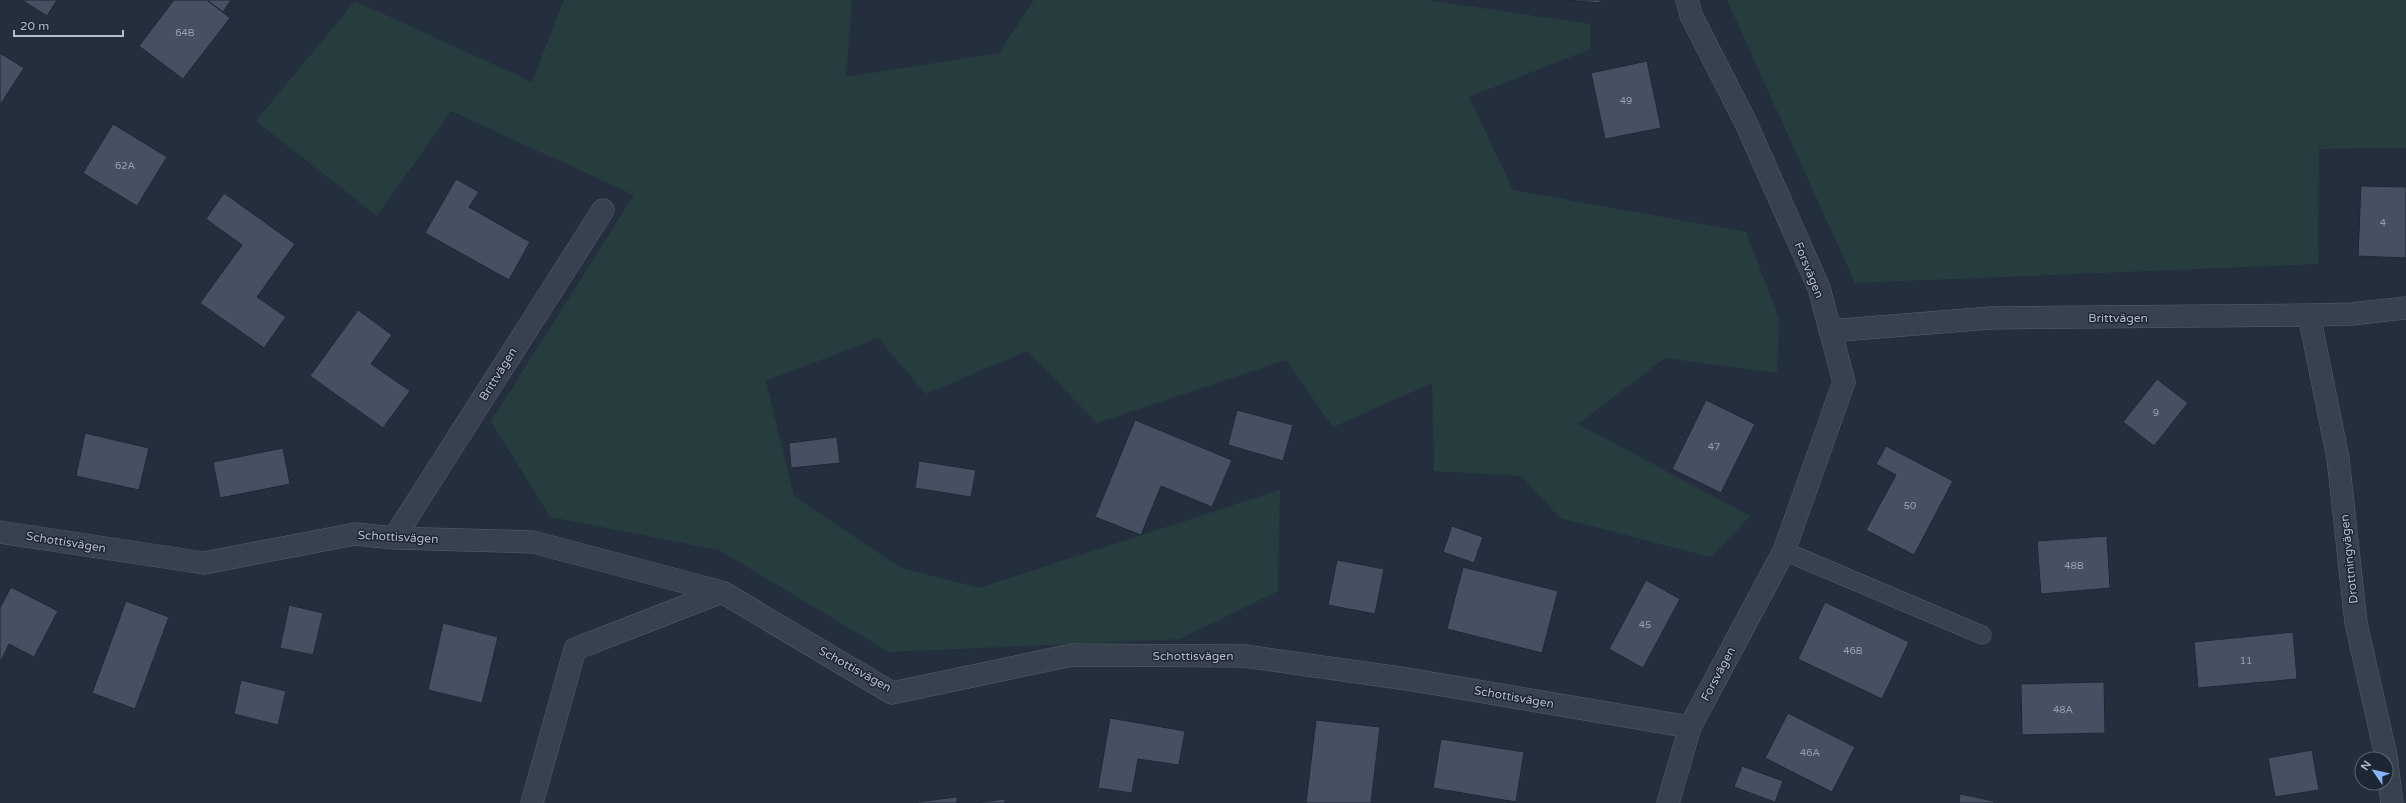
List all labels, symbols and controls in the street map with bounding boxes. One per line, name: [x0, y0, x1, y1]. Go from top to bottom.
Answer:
scale bar: [14, 12, 123, 38]
text: 20 m: [20, 19, 49, 33]
house number: 64B: [175, 27, 195, 39]
house number: 49: [1620, 95, 1632, 107]
house number: 62A: [115, 160, 135, 172]
house number: 4: [2380, 217, 2386, 229]
street label: Forsvägen: [1791, 240, 1827, 300]
street label: Brittvägen: [2088, 311, 2148, 325]
street label: Brittvägen: [476, 345, 520, 403]
house number: 9: [2153, 407, 2159, 419]
house number: 47: [1708, 441, 1720, 453]
house number: 50: [1904, 500, 1916, 512]
street label: Drottningvägen: [2337, 514, 2361, 604]
street label: Schottisvägen: [357, 528, 439, 546]
street label: Schottisvägen: [25, 529, 107, 555]
house number: 48B: [2064, 560, 2084, 572]
house number: 45: [1639, 619, 1651, 631]
street label: Schottisvägen: [816, 643, 894, 695]
street label: Forsvägen: [1698, 645, 1738, 703]
house number: 46B: [1843, 645, 1863, 657]
street label: Schottisvägen: [1153, 649, 1233, 663]
house number: 11: [2240, 655, 2252, 667]
street label: Schottisvägen: [1473, 683, 1555, 711]
house number: 48A: [2053, 704, 2073, 716]
house number: 46A: [1800, 747, 1820, 759]
north arrow: [2354, 751, 2394, 791]
text: N: [2358, 758, 2374, 773]

